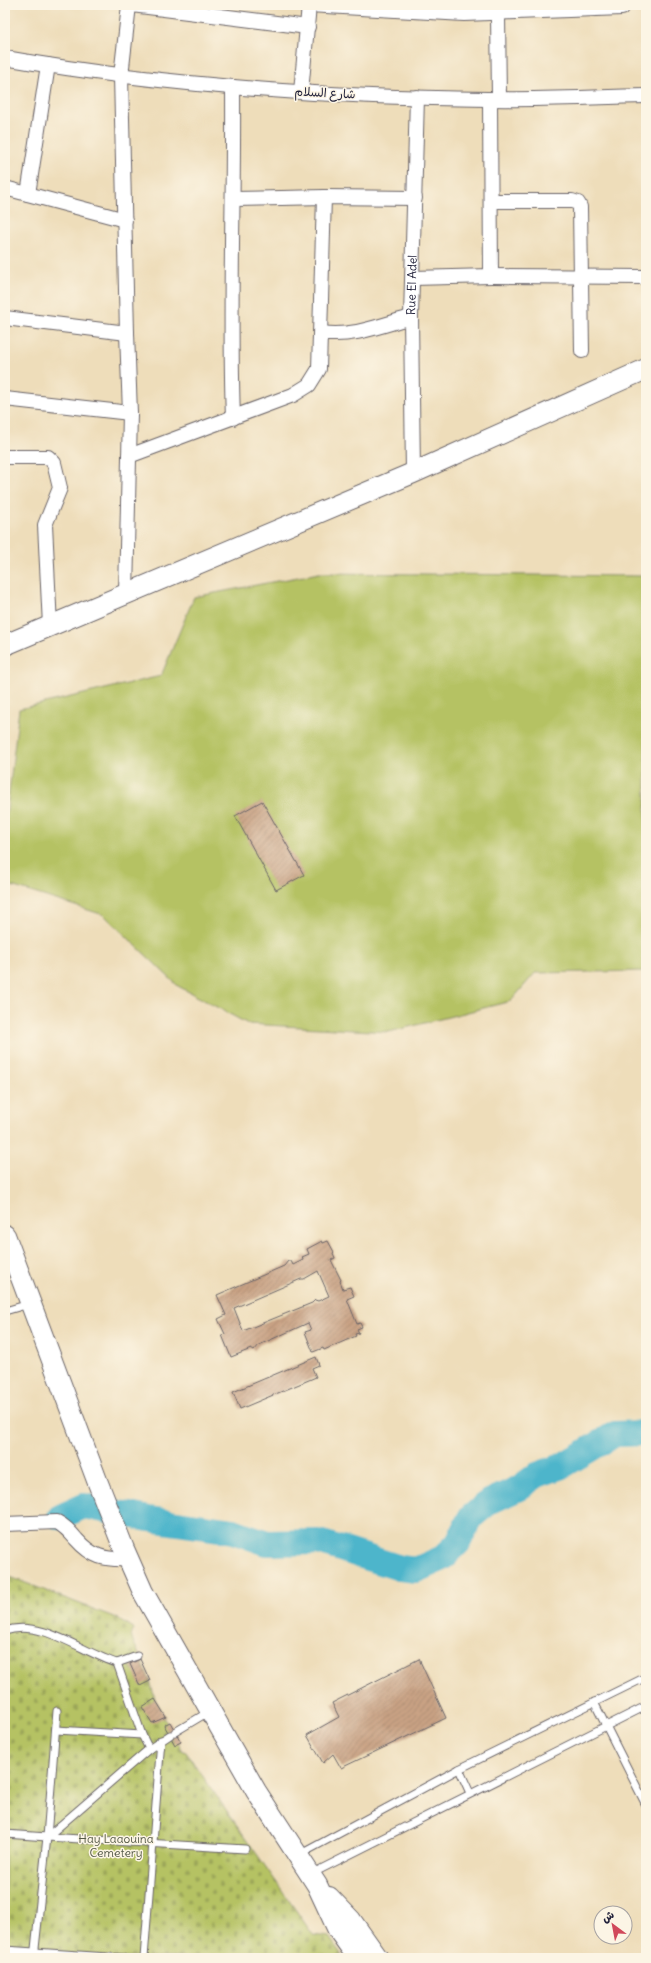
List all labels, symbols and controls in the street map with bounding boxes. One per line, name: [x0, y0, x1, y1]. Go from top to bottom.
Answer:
street label: شارع السلام: [294, 83, 356, 104]
street label: Rue El Adel: [403, 255, 420, 315]
park label: Hay Laaouina Cemetery: [78, 1831, 154, 1860]
north arrow: [593, 1905, 633, 1945]
text: ش: [599, 1907, 617, 1926]

